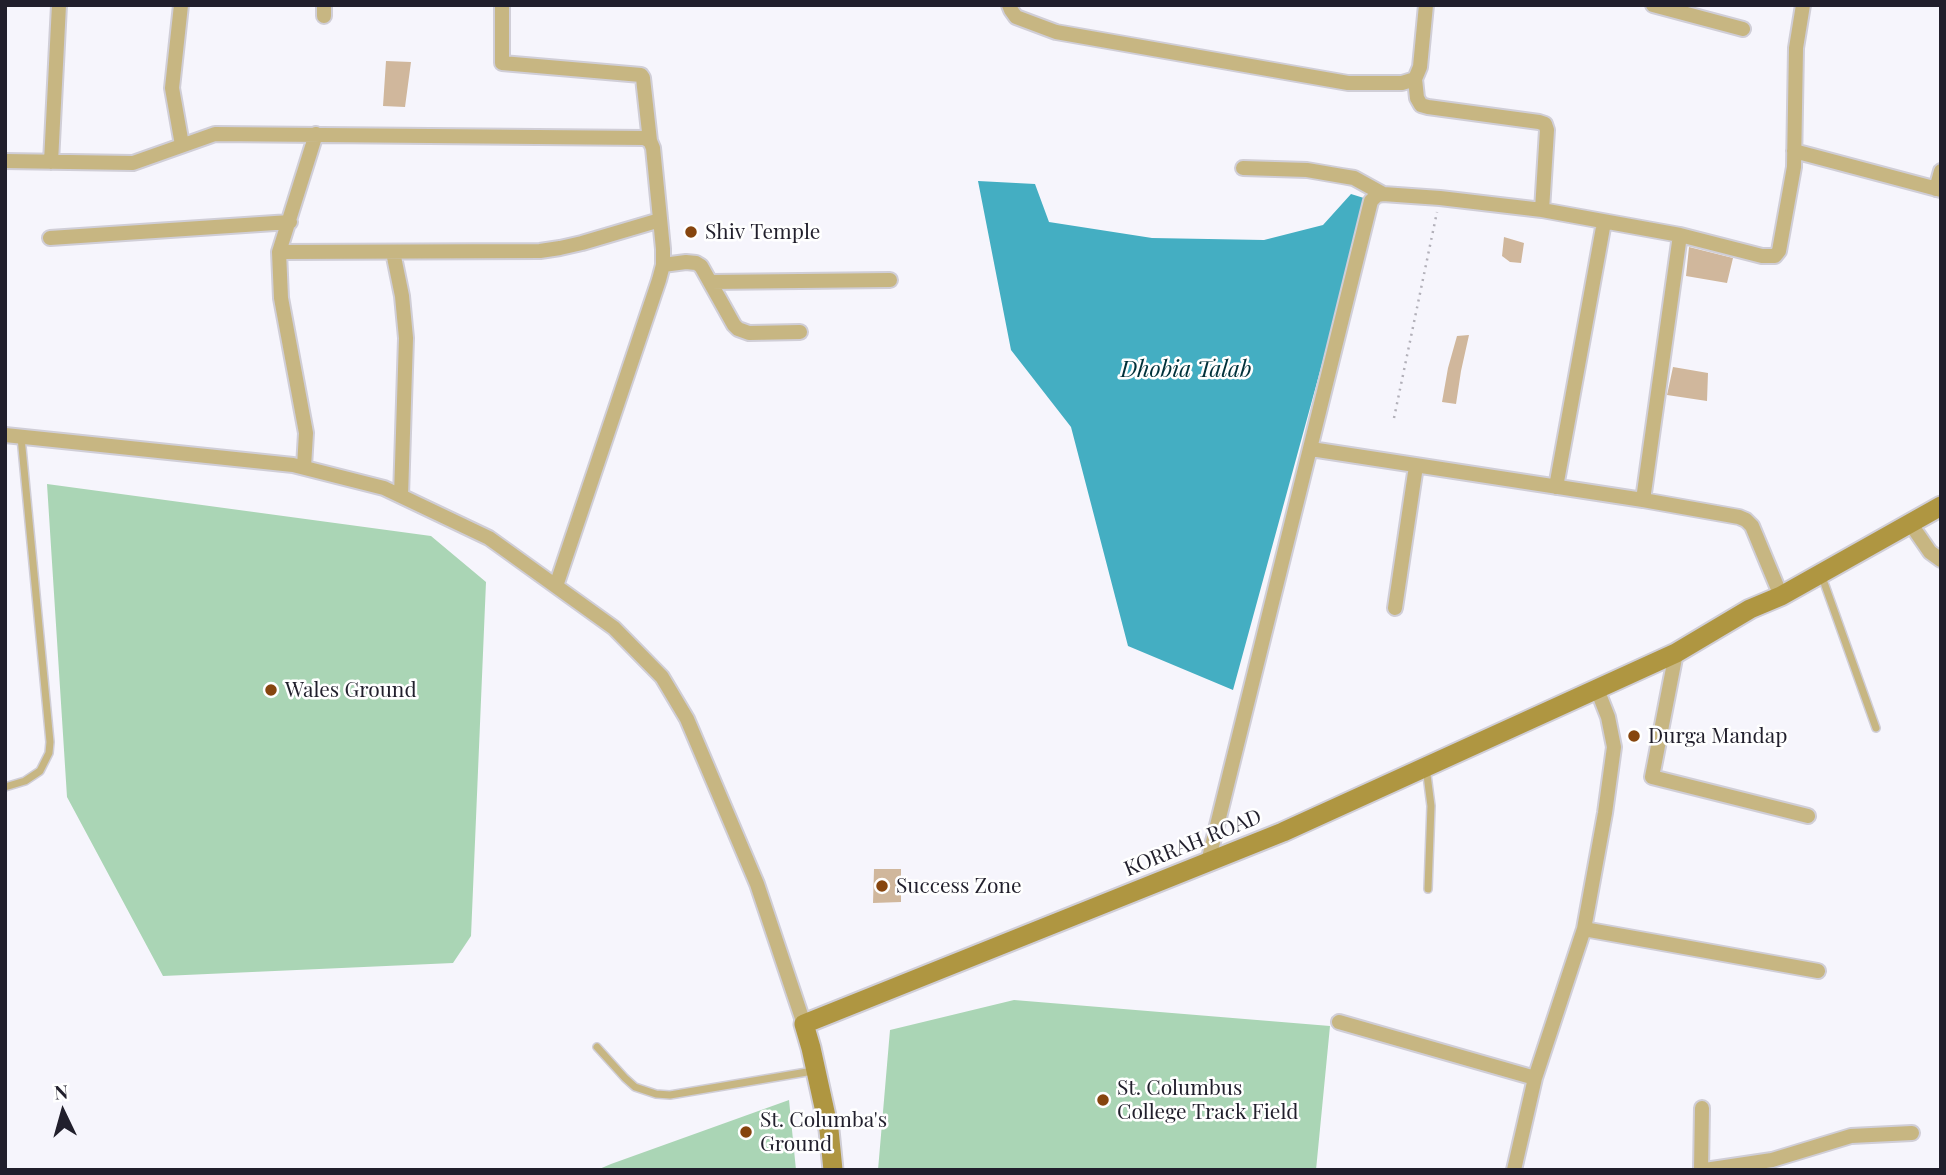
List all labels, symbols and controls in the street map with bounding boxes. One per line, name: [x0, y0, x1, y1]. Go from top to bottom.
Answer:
place label: Shiv Temple: [705, 219, 820, 245]
marker: Shiv Temple: [683, 224, 699, 240]
water label: Dhobia Talab: [1120, 356, 1252, 384]
place label: Wales Ground: [285, 677, 417, 703]
marker: Wales Ground: [263, 682, 279, 698]
place label: Durga Mandap: [1648, 723, 1787, 749]
marker: Durga Mandap: [1626, 728, 1642, 744]
street label: KORRAH ROAD: [1121, 804, 1265, 882]
place label: Success Zone: [896, 873, 1022, 899]
marker: Success Zone: [874, 878, 890, 894]
place label: St. Columbus College Track Field: [1117, 1075, 1298, 1125]
north arrow: [28, 1077, 98, 1147]
text: N: [53, 1078, 69, 1105]
marker: St. Columbus College Track Field: [1095, 1092, 1111, 1108]
place label: St. Columba's Ground: [760, 1107, 887, 1157]
marker: St. Columba's Ground: [738, 1124, 754, 1140]

